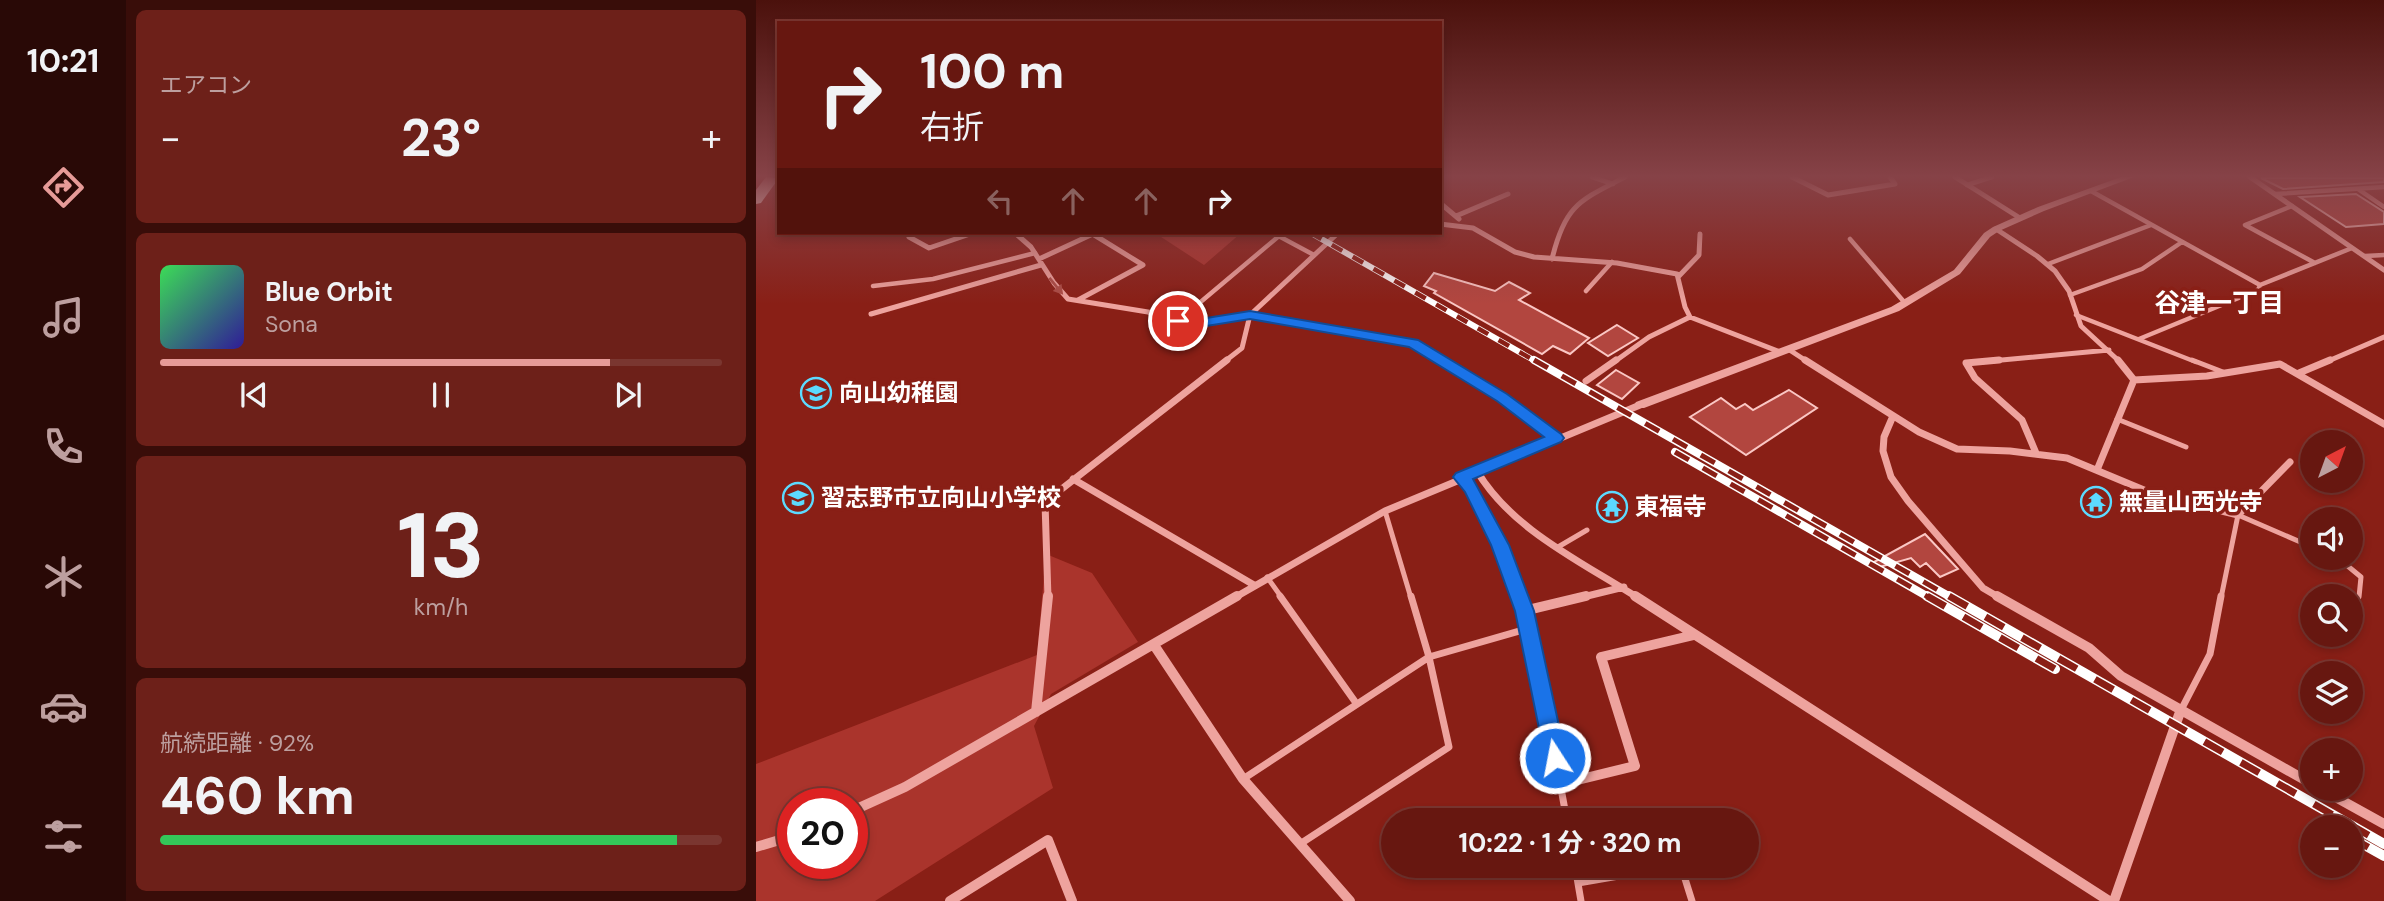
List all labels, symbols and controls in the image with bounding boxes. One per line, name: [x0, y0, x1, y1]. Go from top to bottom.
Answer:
text: 100 m: [920, 39, 1064, 103]
text: 10:21: [27, 40, 99, 82]
icon: right: [805, 49, 896, 140]
text: エアコン: [160, 70, 252, 100]
text: 23°: [401, 104, 481, 172]
text: 右折: [920, 106, 984, 148]
text: −: [160, 113, 181, 163]
text: +: [701, 113, 722, 163]
icon: directions: [39, 163, 88, 212]
icon: left: [981, 182, 1019, 220]
icon: ahead: [1054, 182, 1092, 220]
icon: ahead: [1127, 182, 1165, 220]
icon: right: [1200, 182, 1238, 220]
text: Blue Orbit: [265, 275, 393, 309]
one-way arrow: [1049, 277, 1064, 295]
district label: 谷津一丁目: [2154, 286, 2284, 320]
pin: [1148, 291, 1208, 351]
icon: music: [39, 293, 88, 342]
icon: arrive: [1159, 302, 1197, 340]
text: Sona: [265, 309, 318, 339]
icon: previous: [235, 376, 273, 414]
icon: pause: [422, 376, 460, 414]
icon: next: [609, 376, 647, 414]
school or university icon: 向山幼稚園: [799, 376, 833, 410]
place label: 向山幼稚園: [839, 377, 959, 408]
icon: phone: [39, 422, 88, 471]
north arrow: [2300, 430, 2362, 494]
map controls: [2300, 430, 2363, 878]
school or university icon: 習志野市立向山小学校: [781, 481, 815, 515]
place label: 習志野市立向山小学校: [821, 482, 1061, 513]
temple icon: 無量山西光寺: [2079, 485, 2113, 519]
place label: 無量山西光寺: [2119, 486, 2263, 517]
text: 13: [397, 487, 485, 605]
temple icon: 東福寺: [1595, 490, 1629, 524]
place label: 東福寺: [1635, 491, 1707, 522]
button: sound: [2300, 507, 2363, 570]
icon: climate: [39, 552, 88, 601]
button: search: [2300, 584, 2363, 647]
text: km/h: [414, 592, 468, 622]
button: layers: [2300, 661, 2363, 724]
icon: car: [39, 682, 88, 731]
position arrow: [1518, 721, 1592, 795]
text: 航続距離 · 92%: [160, 728, 314, 758]
button: +: [2300, 738, 2363, 801]
text: 460 km: [160, 762, 355, 830]
speed limit sign: 20: [777, 788, 868, 879]
icon: filters: [39, 812, 88, 861]
button: −: [2300, 815, 2363, 878]
text: 10:22 · 1 分 · 320 m: [1459, 826, 1681, 860]

